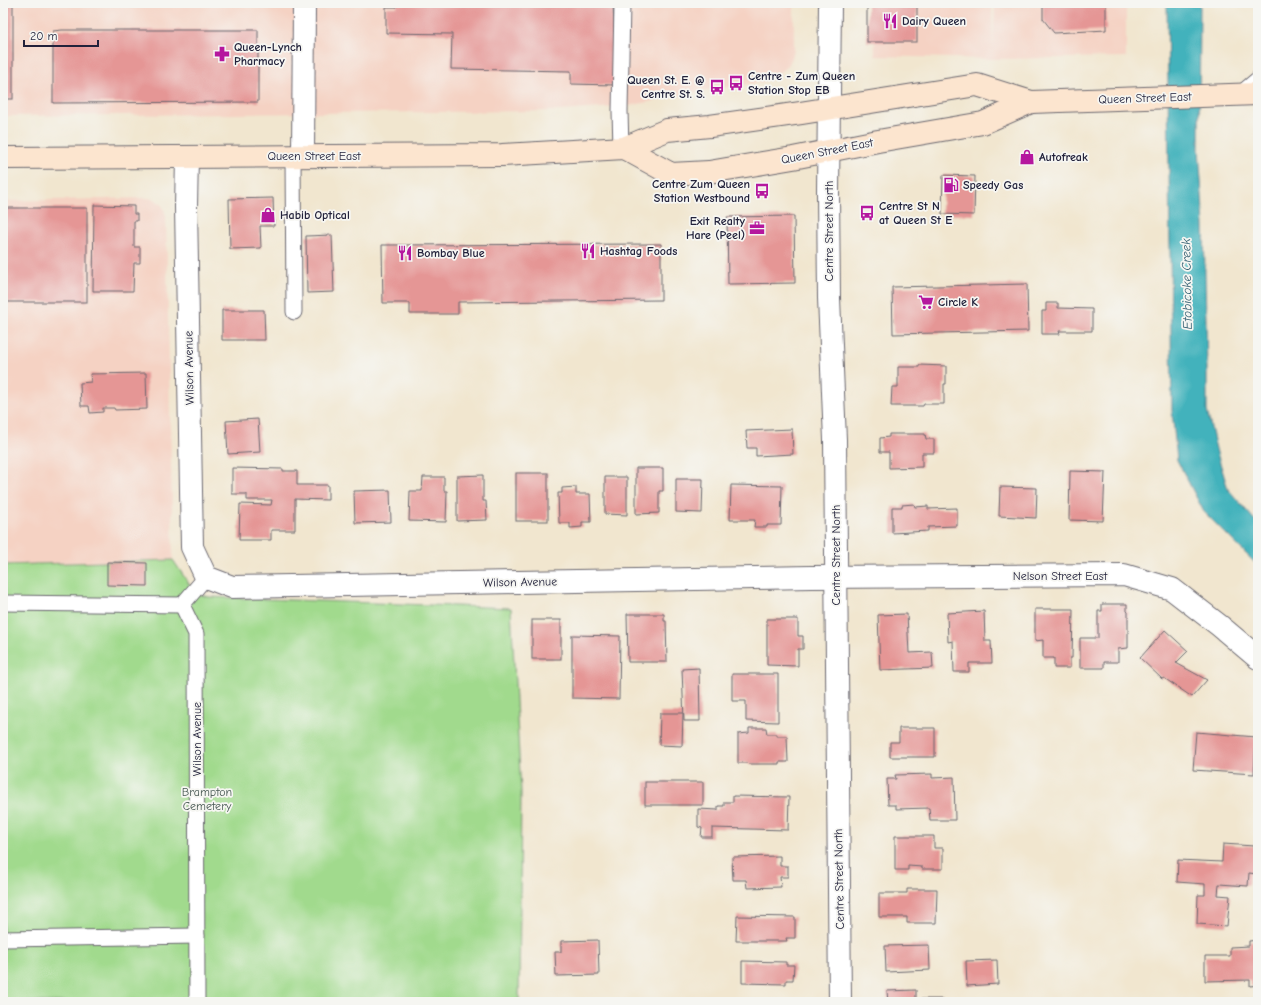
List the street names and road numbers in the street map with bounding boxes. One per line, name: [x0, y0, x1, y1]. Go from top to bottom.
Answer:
street label: Queen Street East: [1098, 89, 1192, 107]
street label: Queen Street East: [780, 135, 875, 167]
street label: Queen Street East: [267, 149, 361, 163]
street label: Centre Street North: [822, 181, 836, 281]
street label: Wilson Avenue: [181, 331, 197, 405]
street label: Centre Street North: [829, 505, 843, 605]
street label: Nelson Street East: [1013, 569, 1108, 583]
street label: Wilson Avenue: [483, 574, 557, 590]
street label: Wilson Avenue: [190, 702, 204, 776]
street label: Centre Street North: [831, 828, 847, 930]

